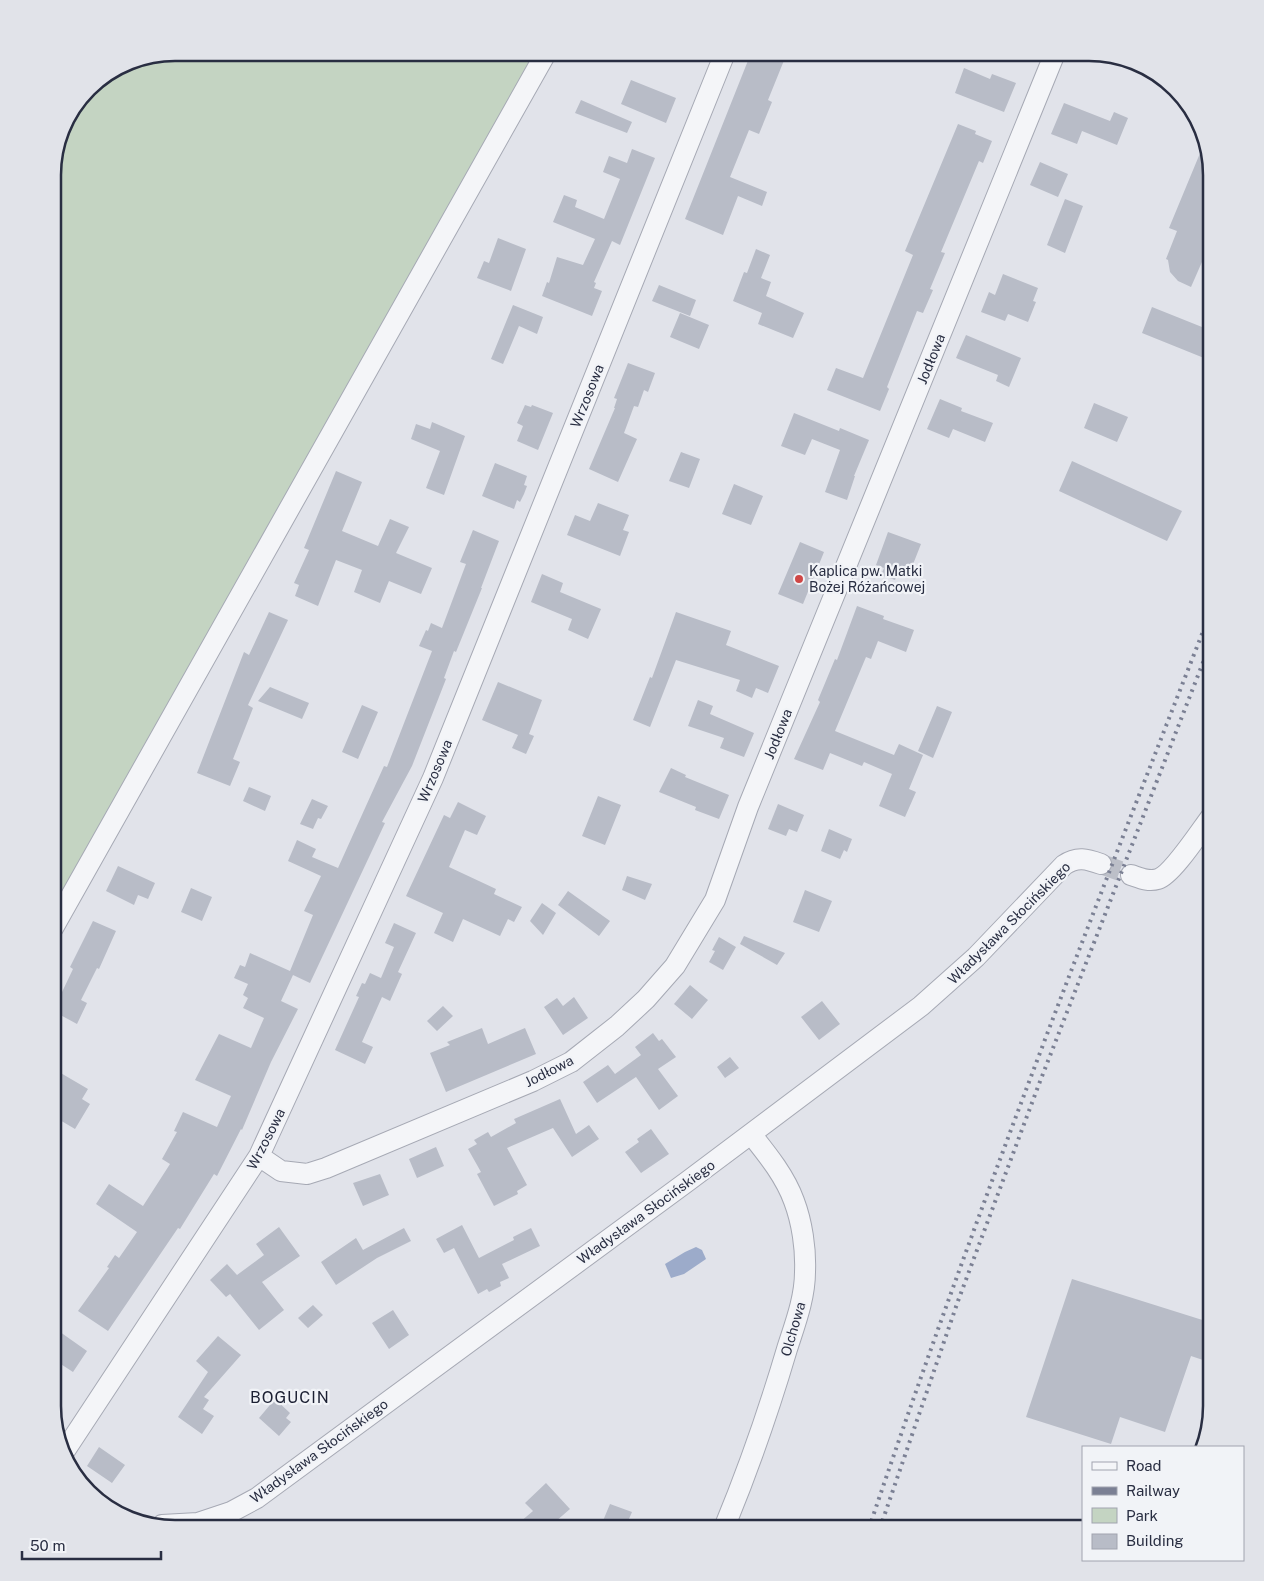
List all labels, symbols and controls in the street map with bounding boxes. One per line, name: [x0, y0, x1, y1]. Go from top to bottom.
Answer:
street label: Jodłowa: [914, 332, 948, 386]
street label: Wrzosowa: [567, 362, 607, 430]
place label: Kaplica pw. Matki Bożej Różańcowej: [809, 563, 925, 595]
marker: Kaplica pw. Matki Bożej Różańcowej: [793, 573, 805, 585]
street label: Jodłowa: [761, 707, 795, 761]
street label: Wrzosowa: [415, 737, 455, 805]
street label: Władysława Słocińskiego: [945, 858, 1074, 987]
street label: Jodłowa: [522, 1052, 576, 1090]
street label: Wrzosowa: [244, 1106, 288, 1172]
street label: Władysława Słocińskiego: [574, 1157, 718, 1267]
street label: Olchowa: [778, 1300, 808, 1358]
district label: BOGUCIN: [250, 1388, 330, 1407]
street label: Władysława Słocińskiego: [247, 1396, 391, 1506]
legend: [1082, 1446, 1244, 1561]
text: Road: [1126, 1457, 1162, 1474]
text: Railway: [1126, 1482, 1180, 1499]
text: Park: [1126, 1507, 1158, 1524]
scale bar: [22, 1528, 161, 1560]
text: Building: [1126, 1532, 1184, 1549]
text: 50 m: [30, 1537, 65, 1554]

